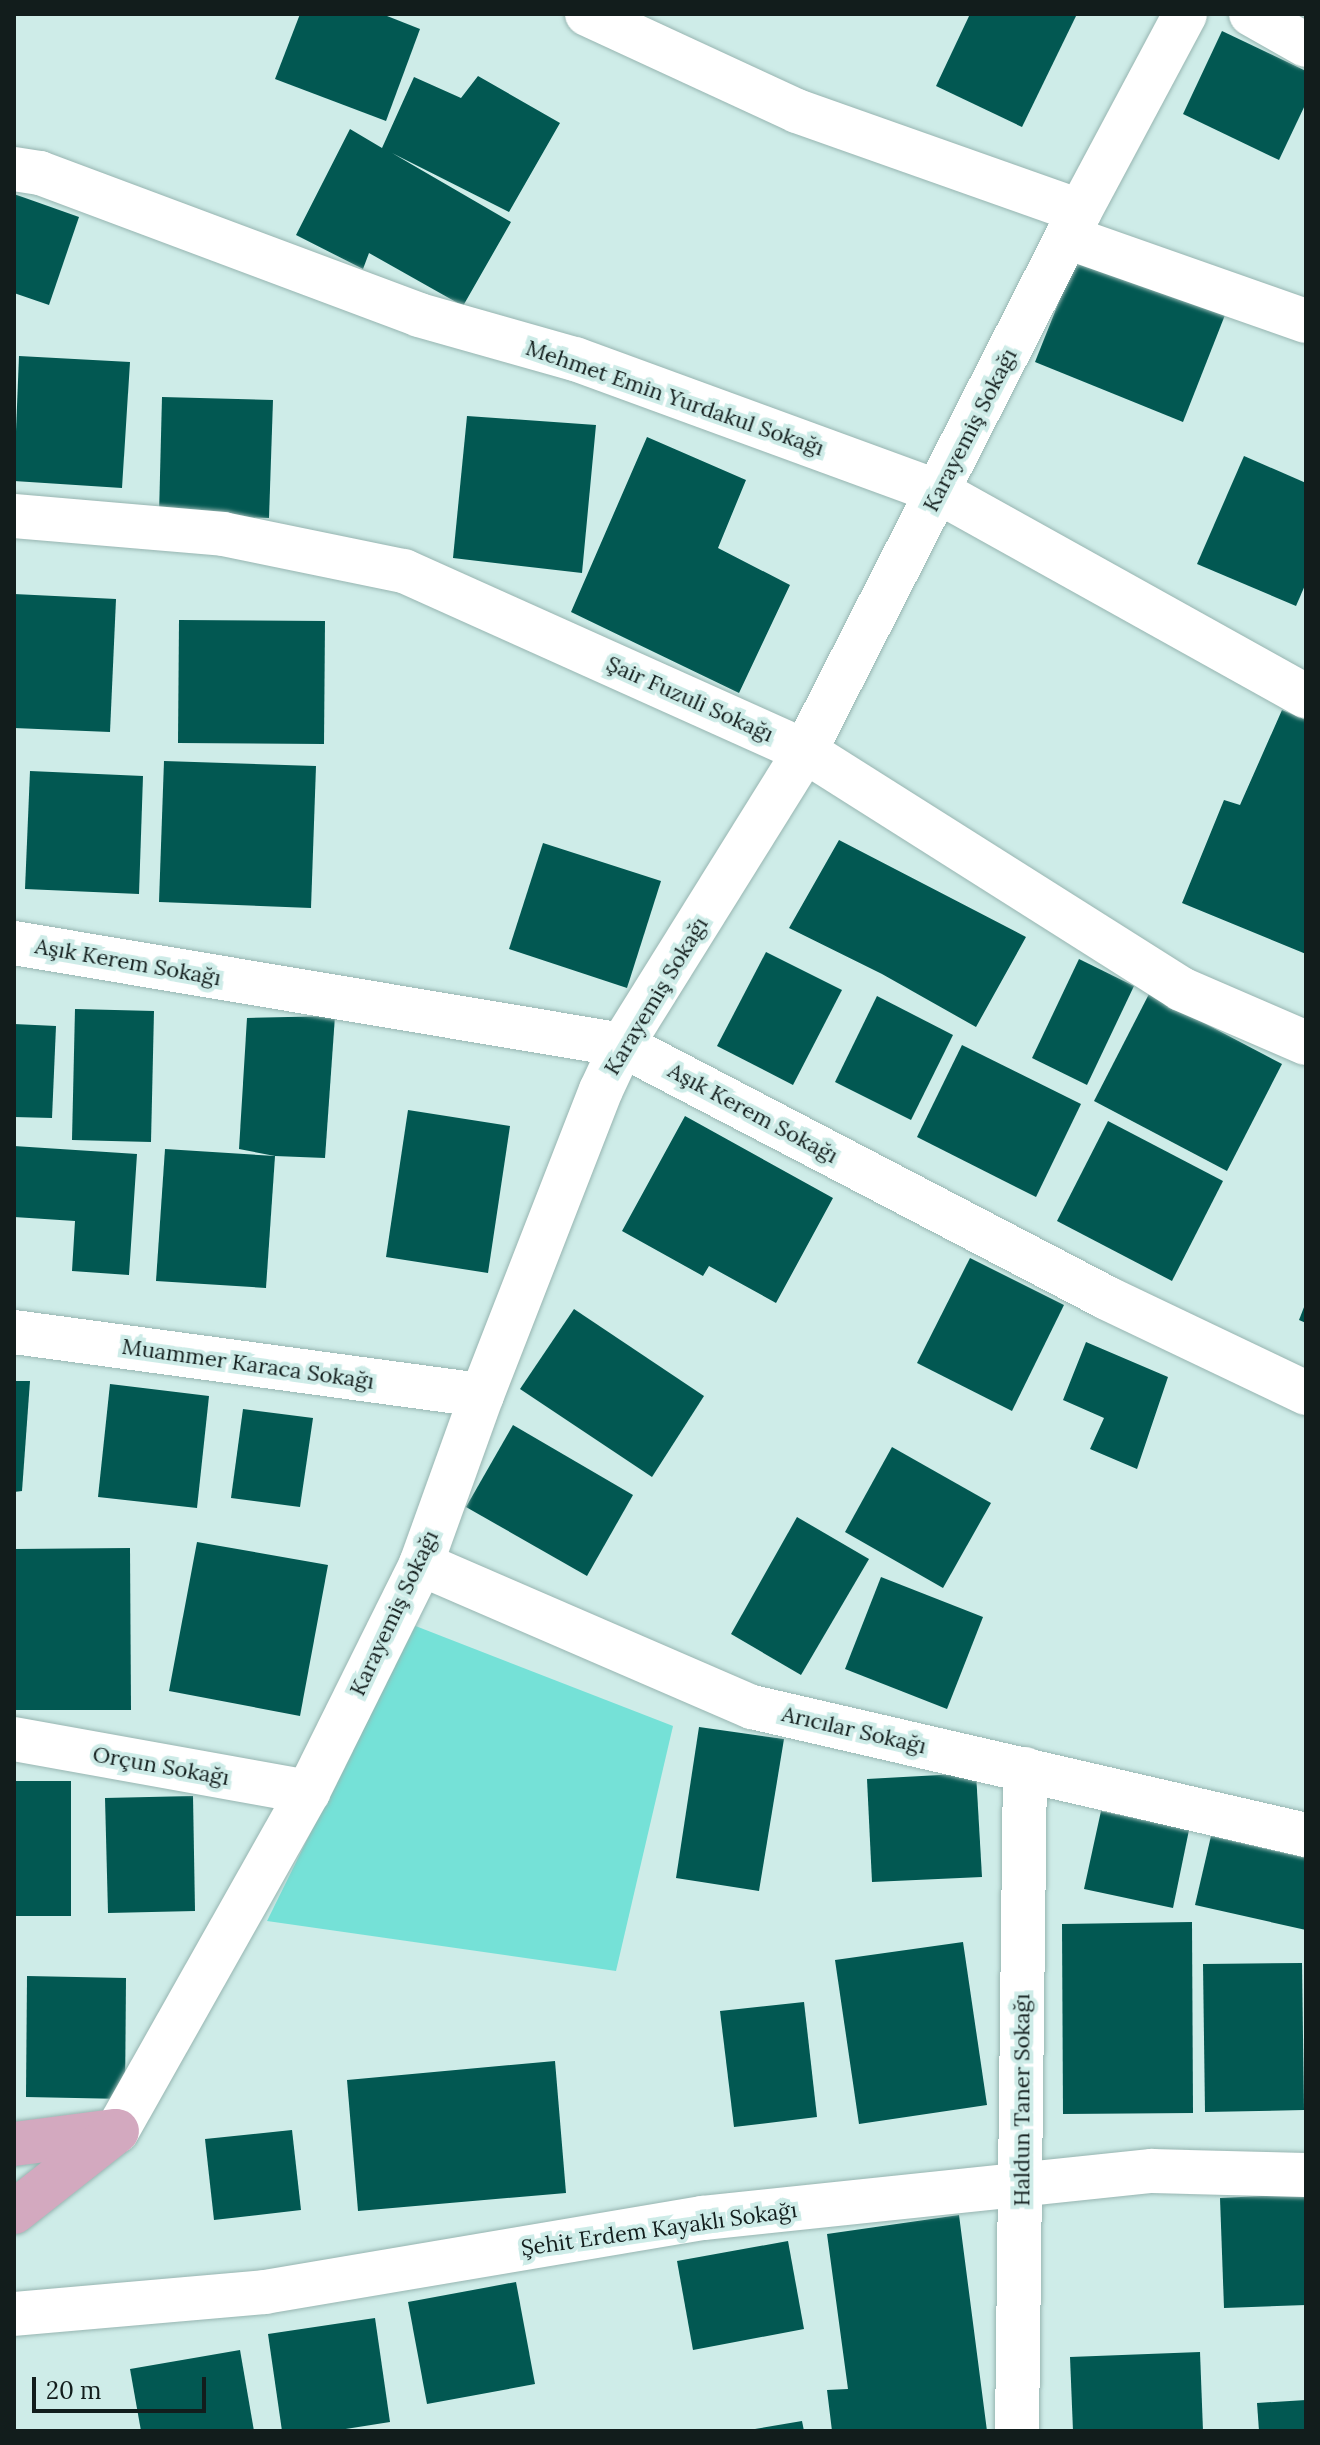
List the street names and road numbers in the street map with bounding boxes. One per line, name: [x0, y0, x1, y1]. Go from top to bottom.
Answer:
street label: Mehmet Emin Yurdakul Sokağı: [522, 334, 828, 462]
street label: Karayemiş Sokağı: [918, 344, 1022, 516]
street label: Şair Fuzuli Sokağı: [602, 650, 778, 748]
street label: Karayemiş Sokağı: [598, 912, 714, 1080]
street label: Aşık Kerem Sokağı: [33, 933, 223, 991]
street label: Aşık Kerem Sokağı: [664, 1057, 842, 1169]
street label: Muammer Karaca Sokağı: [120, 1333, 376, 1395]
street label: Karayemiş Sokağı: [344, 1526, 444, 1700]
street label: Arıcılar Sokağı: [779, 1701, 929, 1759]
street label: Orçun Sokağı: [91, 1741, 231, 1791]
street label: Haldun Taner Sokağı: [1009, 1994, 1035, 2206]
street label: Şehit Erdem Kayaklı Sokağı: [519, 2197, 799, 2261]

